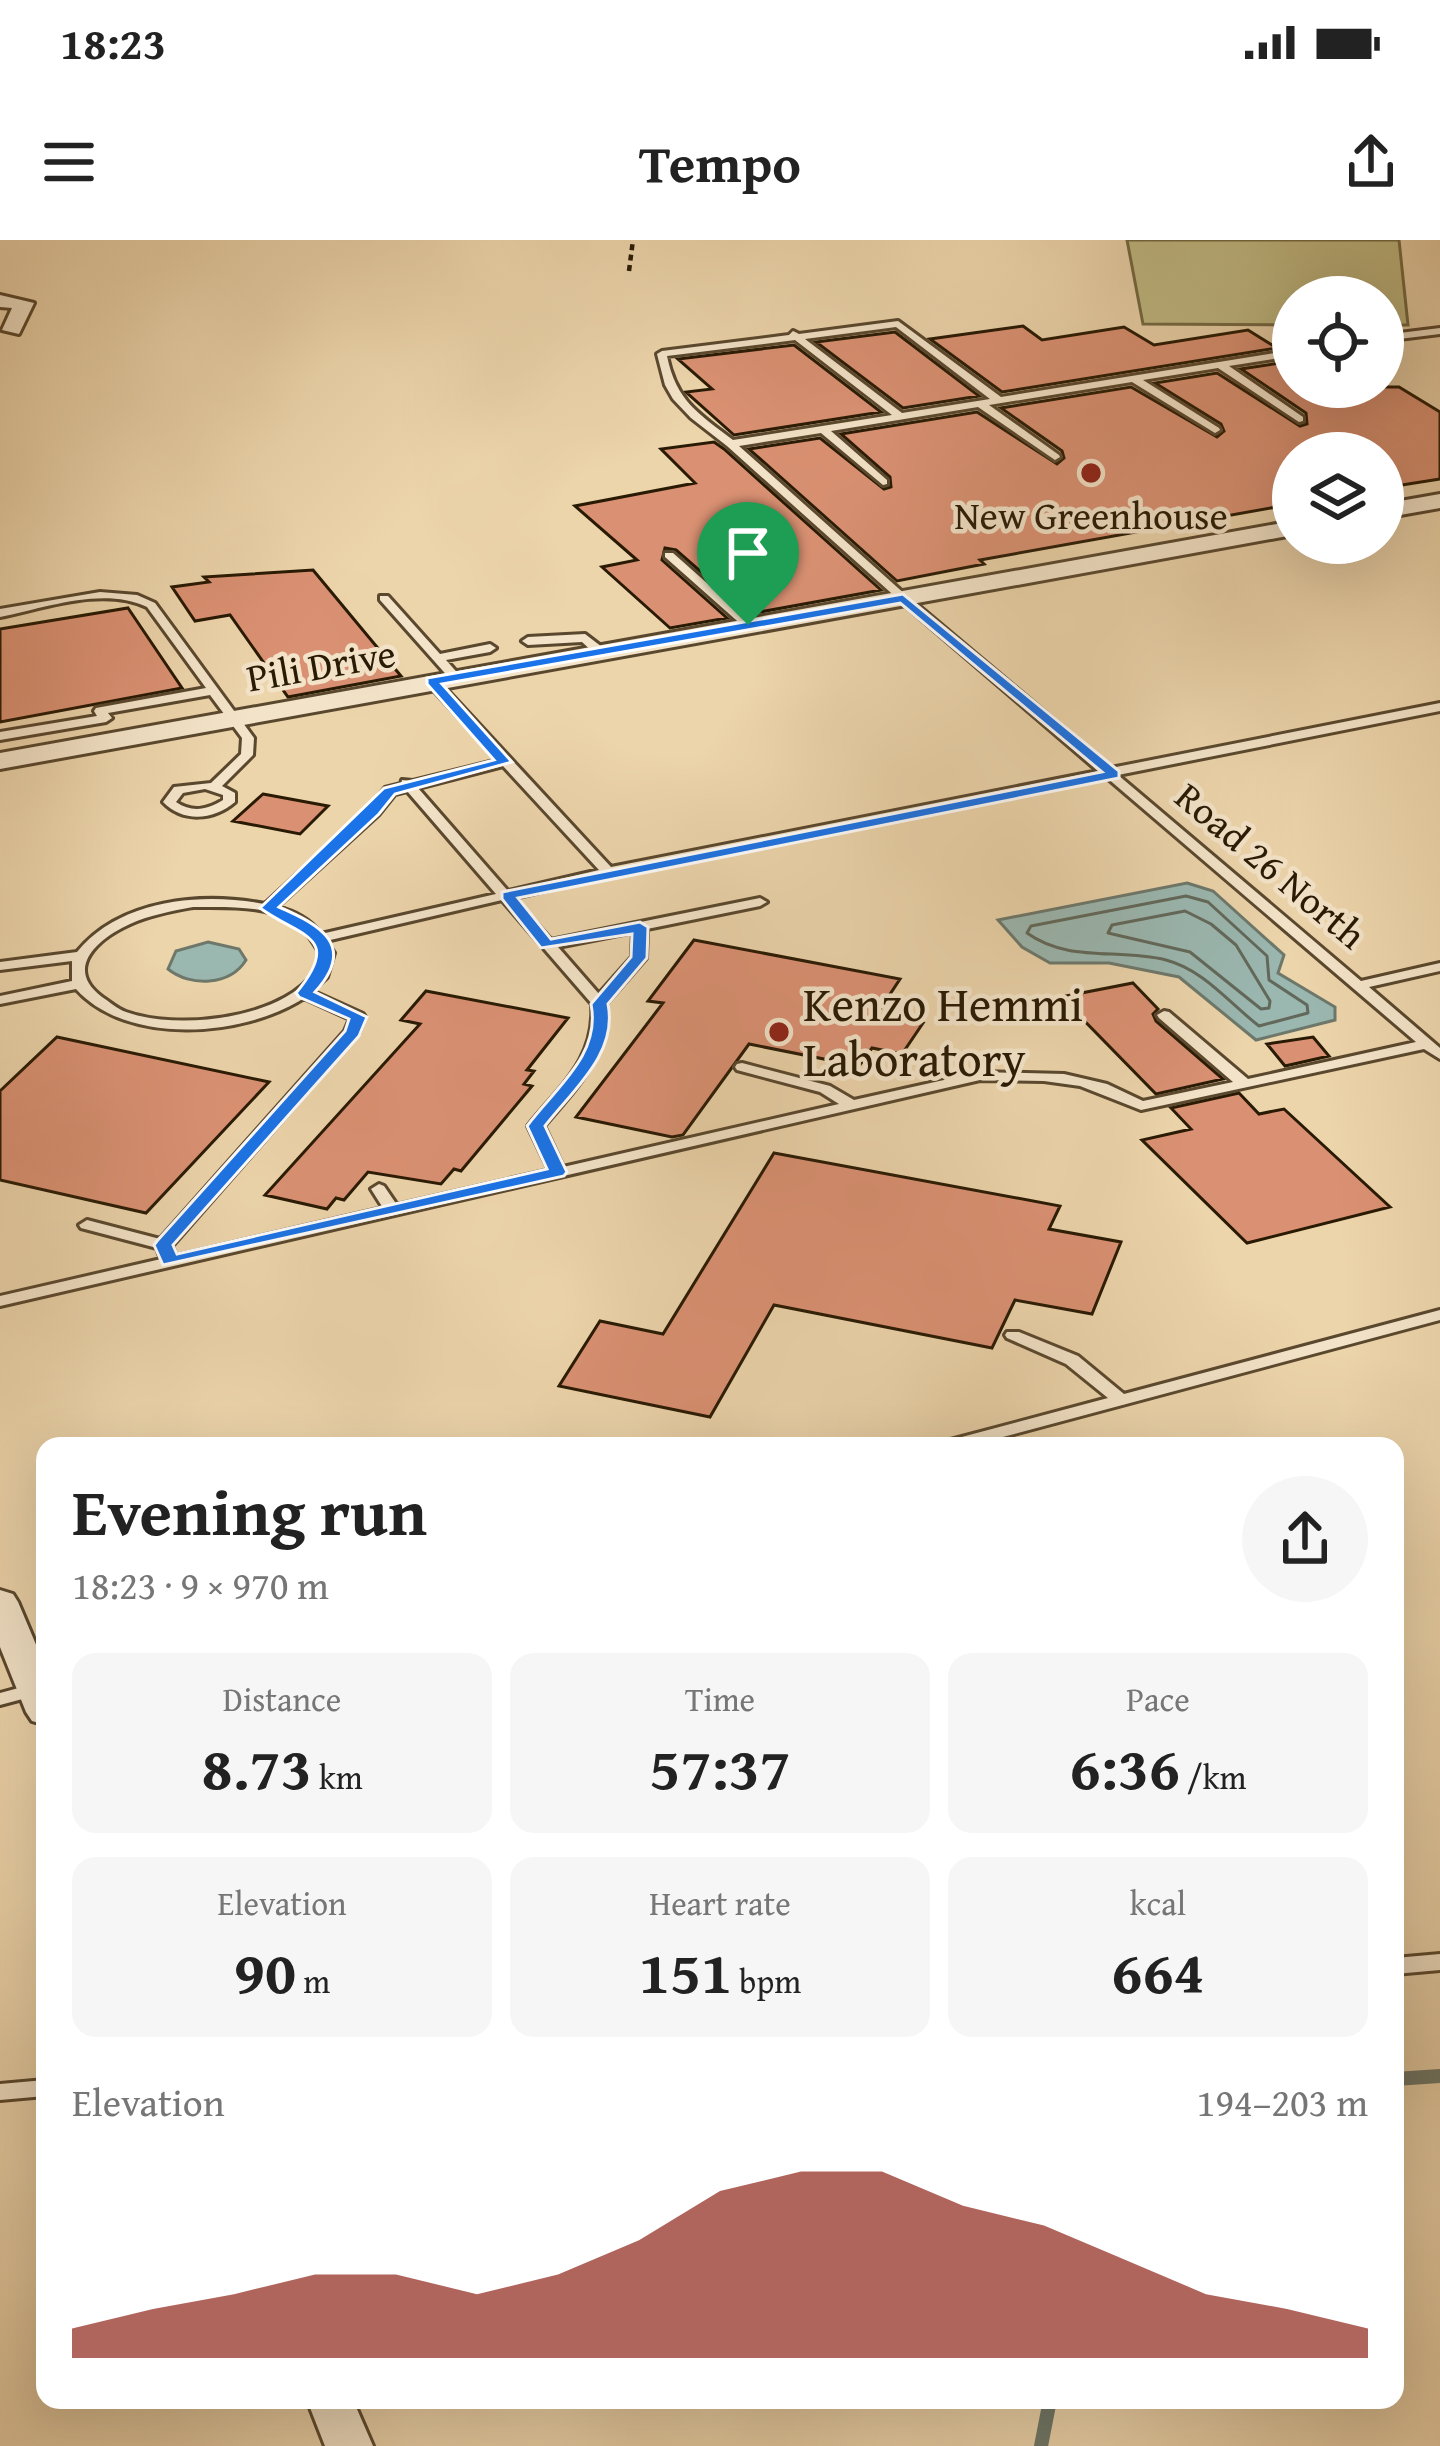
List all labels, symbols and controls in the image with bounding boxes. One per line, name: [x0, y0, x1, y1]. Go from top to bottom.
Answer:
text: 18:23: [60, 10, 166, 75]
text: Tempo: [639, 123, 801, 202]
icon: menu: [36, 129, 102, 195]
icon: share: [1338, 129, 1404, 195]
map controls: [1272, 276, 1404, 564]
button: locate: [1272, 276, 1404, 408]
button: layers: [1272, 432, 1404, 564]
marker: New Greenhouse: [1078, 460, 1104, 486]
place label: New Greenhouse: [954, 486, 1228, 543]
pin: [697, 502, 799, 625]
icon: arrive: [715, 520, 781, 586]
street label: Pili Drive: [242, 623, 400, 706]
street label: Road 26 North: [1164, 768, 1379, 962]
place label: Kenzo Hemmi Laboratory: [803, 968, 1083, 1094]
marker: Kenzo Hemmi Laboratory: [766, 1019, 792, 1045]
text: Evening run: [72, 1462, 427, 1559]
button: share: [1242, 1476, 1368, 1602]
text: 18:23 · 9 × 970 m: [72, 1556, 329, 1613]
text: Distance: [223, 1675, 341, 1723]
text: Time: [685, 1675, 755, 1723]
text: Pace: [1126, 1675, 1190, 1723]
text: 8.73: [201, 1723, 312, 1811]
text: 57:37: [649, 1723, 791, 1811]
text: 6:36: [1070, 1723, 1180, 1811]
text: km: [312, 1753, 363, 1801]
text: /km: [1180, 1753, 1246, 1801]
text: Elevation: [217, 1879, 347, 1927]
text: Heart rate: [649, 1879, 791, 1927]
text: kcal: [1130, 1879, 1186, 1927]
text: 90: [234, 1927, 296, 2015]
text: 151: [639, 1927, 732, 2015]
text: 664: [1111, 1927, 1205, 2015]
text: m: [296, 1957, 330, 2005]
text: bpm: [732, 1957, 801, 2005]
text: Elevation: [72, 2073, 225, 2130]
text: 194–203 m: [1196, 2073, 1368, 2130]

